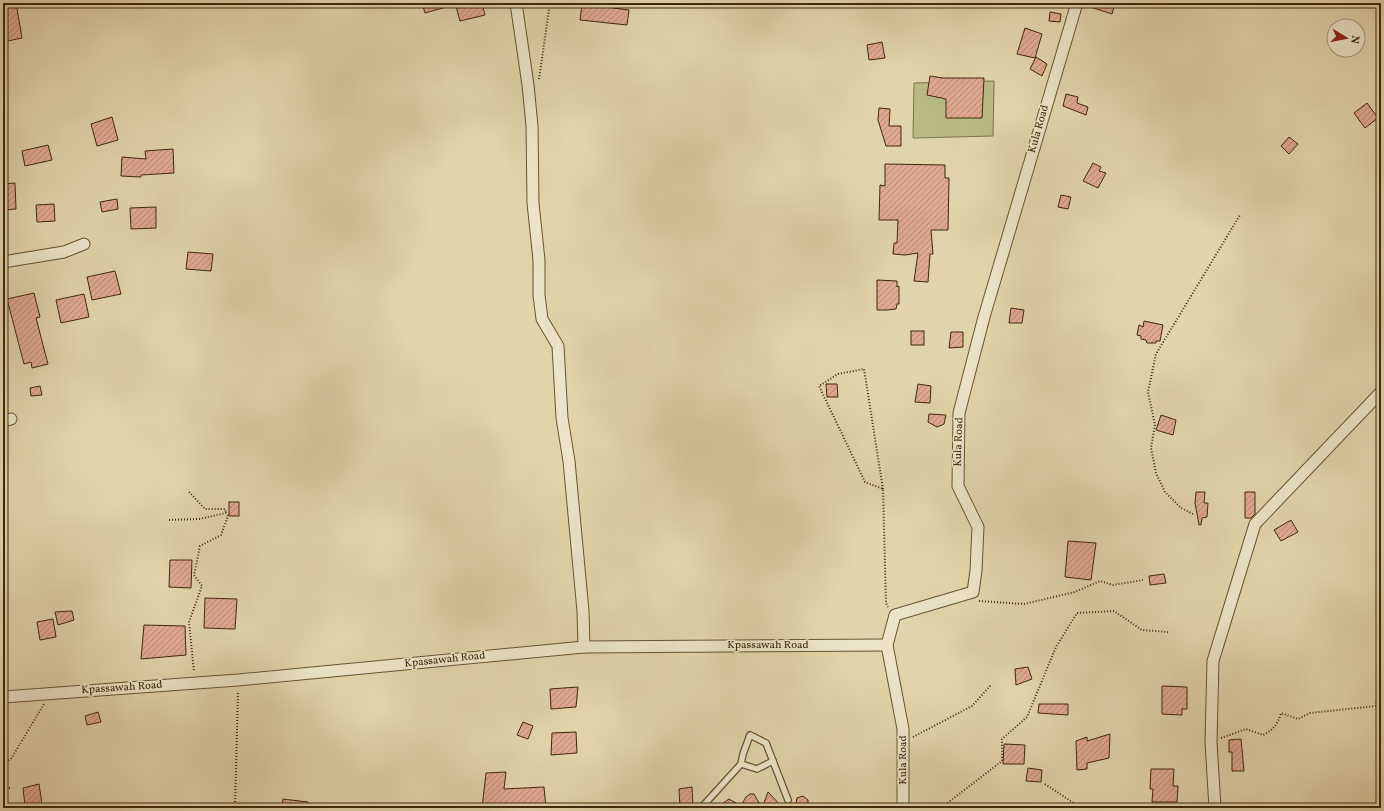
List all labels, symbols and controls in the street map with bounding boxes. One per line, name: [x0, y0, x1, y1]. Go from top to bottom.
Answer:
north arrow: [1326, 18, 1366, 58]
text: N: [1346, 34, 1362, 45]
street label: Kula Road: [1025, 103, 1053, 155]
street label: Kula Road: [951, 417, 967, 467]
street label: Kpassawah Road: [727, 638, 809, 653]
street label: Kpassawah Road: [404, 648, 486, 672]
street label: Kpassawah Road: [81, 678, 163, 698]
street label: Kula Road: [896, 735, 911, 785]

